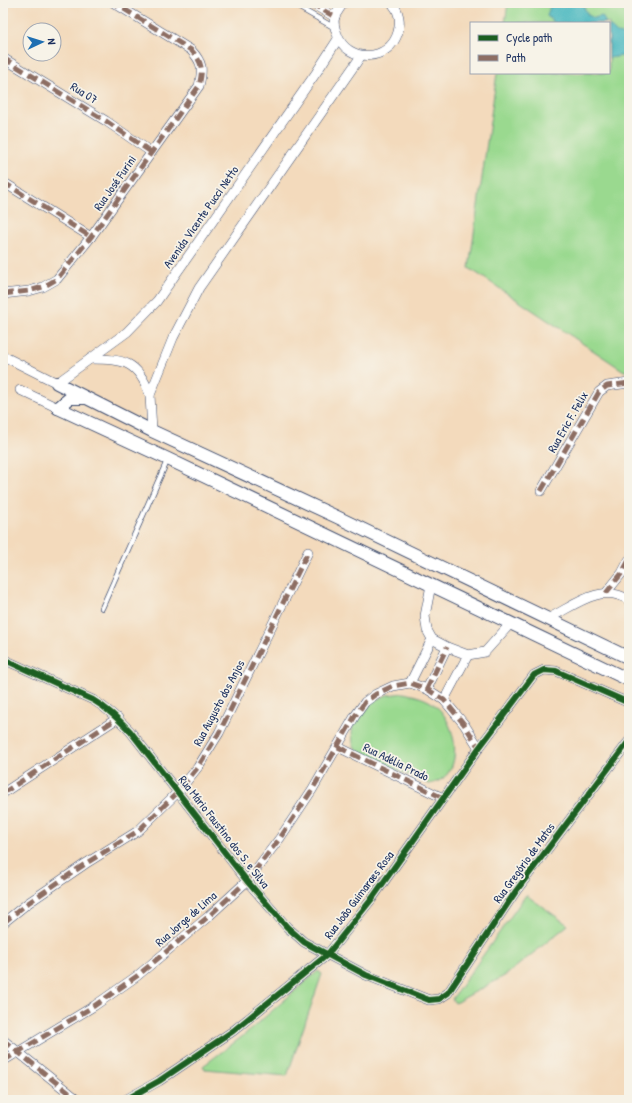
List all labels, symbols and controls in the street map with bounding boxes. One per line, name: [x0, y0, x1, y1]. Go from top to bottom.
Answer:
north arrow: [22, 22, 62, 62]
legend: [470, 22, 610, 74]
text: Cycle path: [506, 29, 552, 46]
text: N: [45, 38, 59, 45]
text: Path: [506, 49, 526, 66]
street label: Rua 07: [67, 78, 101, 108]
street label: Rua José Furini: [89, 152, 140, 214]
street label: Avenida Vicente Pucci Netto: [159, 162, 242, 271]
street label: Rua Eric F. Felix: [543, 388, 592, 455]
street label: Rua Augusto dos Anjos: [189, 656, 249, 749]
street label: Rua Adélia Prado: [361, 738, 432, 785]
street label: Rua Mário Faustino dos S. e Silva: [175, 772, 274, 892]
street label: Rua Gregório de Matos: [489, 819, 559, 906]
street label: Rua João Guimaraes Rosa: [320, 847, 398, 942]
street label: Rua Jorge de Lima: [151, 887, 220, 950]

